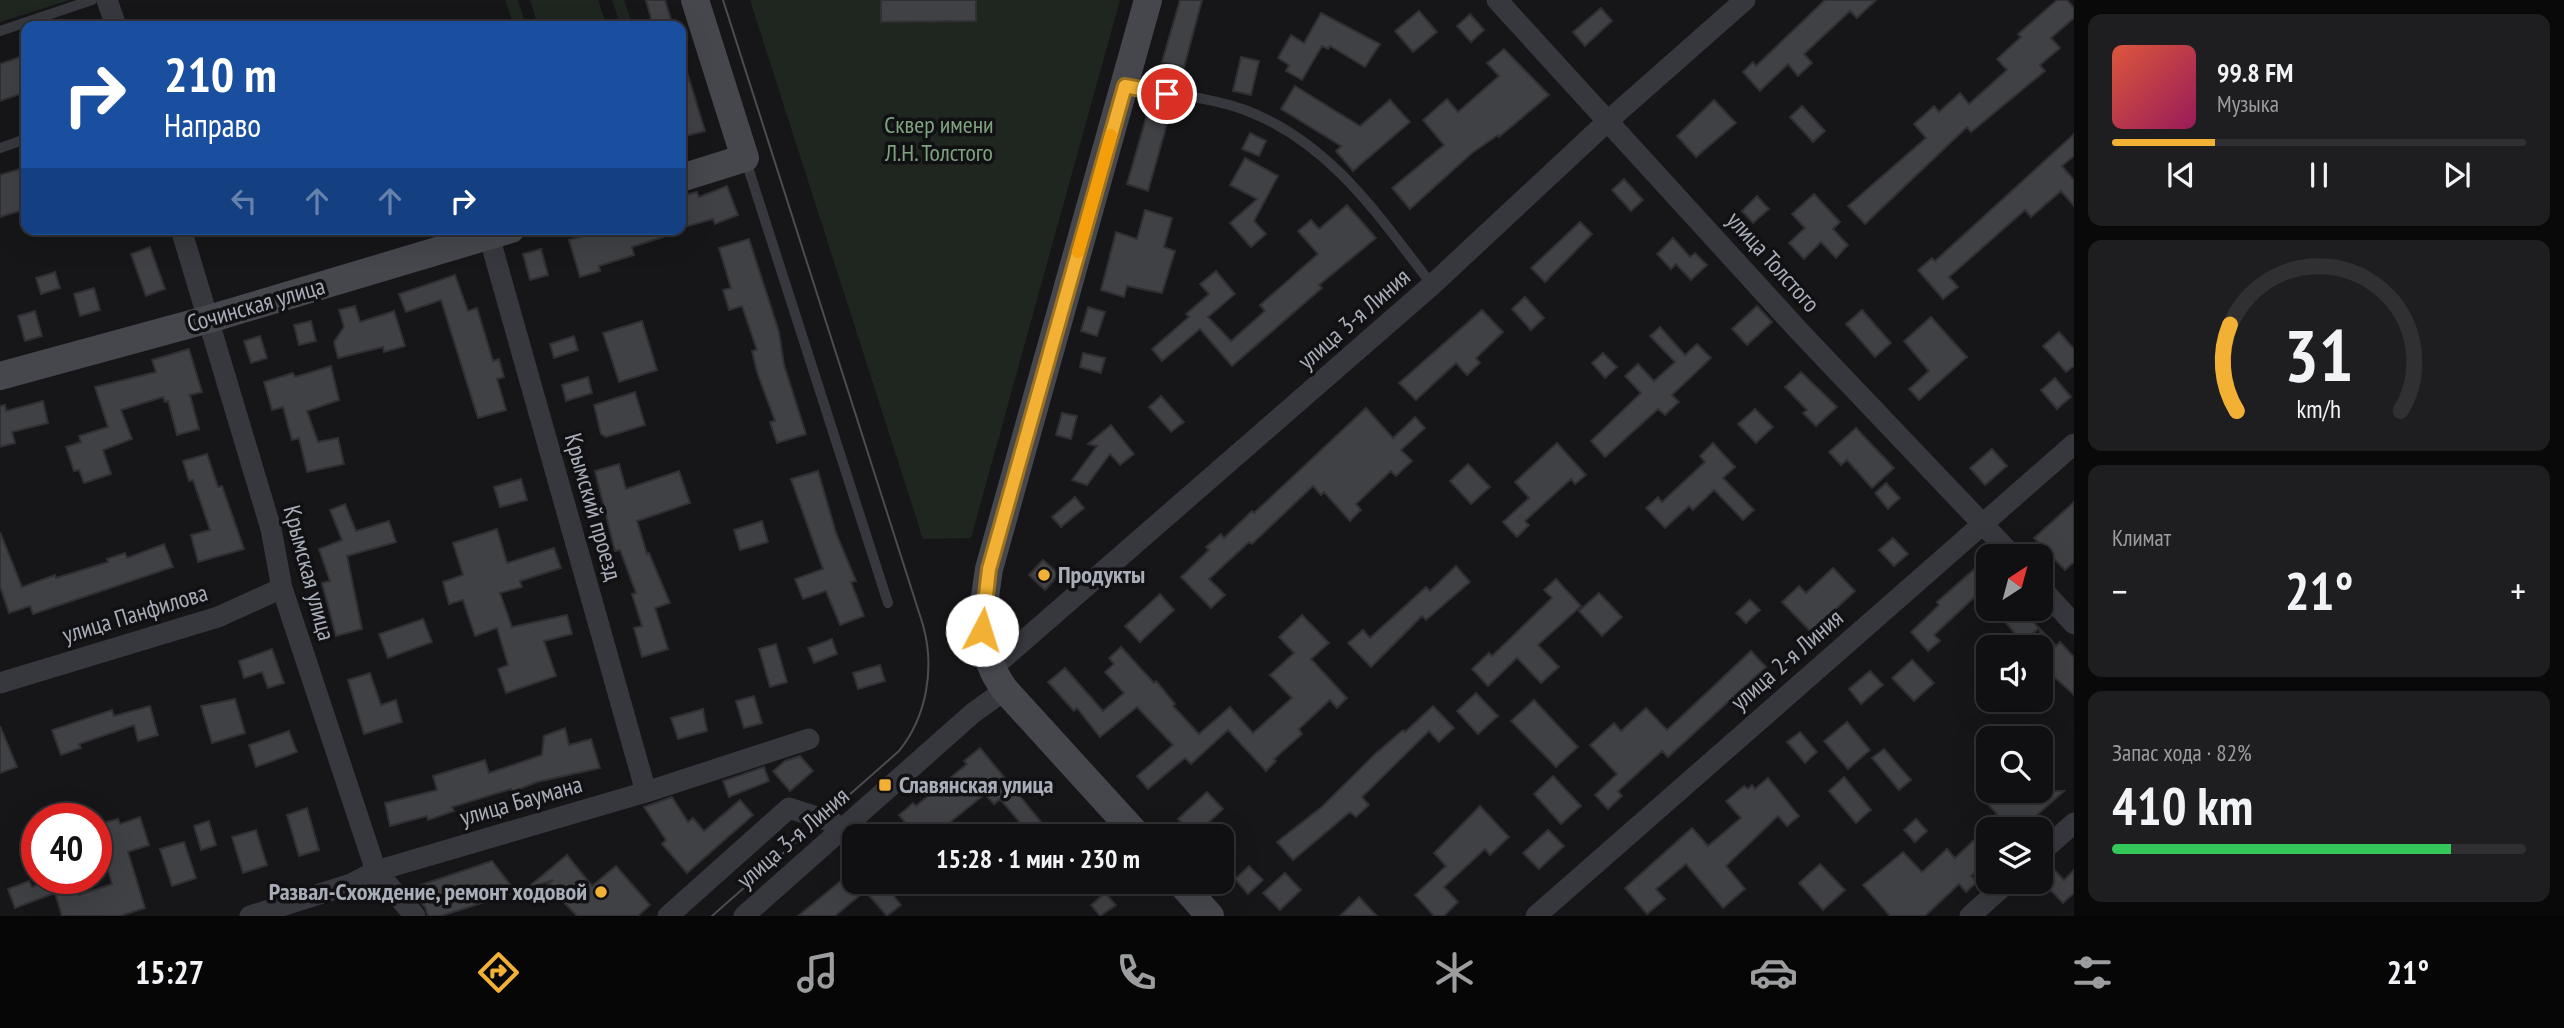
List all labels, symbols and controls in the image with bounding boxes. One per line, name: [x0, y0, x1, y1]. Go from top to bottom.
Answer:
text: 210 m: [164, 42, 277, 106]
icon: right: [49, 49, 140, 140]
text: 99.8 FM: [2217, 56, 2293, 89]
pin: [1137, 64, 1197, 124]
icon: arrive: [1148, 75, 1186, 113]
text: Музыка: [2217, 89, 2279, 118]
text: Направо: [164, 104, 261, 146]
park label: Сквер имени Л.Н. Толстого: [884, 109, 994, 168]
icon: previous: [2162, 156, 2200, 194]
icon: pause: [2300, 156, 2338, 194]
icon: next: [2438, 156, 2476, 194]
icon: left: [225, 182, 263, 220]
icon: ahead: [298, 182, 336, 220]
icon: ahead: [371, 182, 409, 220]
icon: right: [444, 182, 482, 220]
street label: улица Толстого: [1720, 205, 1827, 319]
street label: улица 3-я Линия: [1291, 261, 1416, 376]
street label: Сочинская улица: [183, 270, 328, 339]
text: 31: [2284, 308, 2354, 402]
text: km/h: [2297, 393, 2341, 425]
street label: Крымский проезд: [558, 430, 629, 584]
street label: Крымская улица: [277, 502, 342, 644]
text: Климат: [2112, 523, 2171, 552]
north arrow: [1976, 544, 2053, 621]
map controls: [1976, 544, 2053, 894]
text: 21°: [2285, 557, 2353, 624]
place label: Продукты: [1058, 559, 1145, 590]
text: −: [2112, 566, 2128, 615]
text: +: [2510, 566, 2526, 615]
marker: Продукты: [1036, 567, 1052, 583]
street label: улица Панфилова: [59, 577, 211, 650]
position arrow: [945, 593, 1019, 667]
street label: улица 2-я Линия: [1724, 602, 1849, 717]
button: sound: [1976, 635, 2053, 712]
button: search: [1976, 726, 2053, 803]
text: Запас хода · 82%: [2112, 738, 2252, 767]
street label: улица Баумана: [456, 768, 586, 833]
place label: Славянская улица: [899, 769, 1054, 800]
text: 410 km: [2112, 772, 2253, 839]
marker: Славянская улица: [877, 777, 893, 793]
street label: улица 3-я Линия: [730, 780, 855, 895]
speed limit sign: 40: [21, 803, 112, 894]
button: layers: [1976, 817, 2053, 894]
text: 15:28 · 1 мин · 230 m: [936, 842, 1140, 875]
place label: Развал-Схождение, ремонт ходовой: [269, 876, 587, 907]
marker: Развал-Схождение, ремонт ходовой: [593, 884, 609, 900]
icon: directions: [474, 948, 523, 997]
icon: music: [793, 948, 842, 997]
icon: phone: [1112, 948, 1161, 997]
icon: climate: [1430, 948, 1479, 997]
icon: car: [1749, 948, 1798, 997]
icon: filters: [2068, 948, 2117, 997]
text: 15:27: [135, 951, 204, 993]
text: 21°: [2387, 951, 2429, 993]

